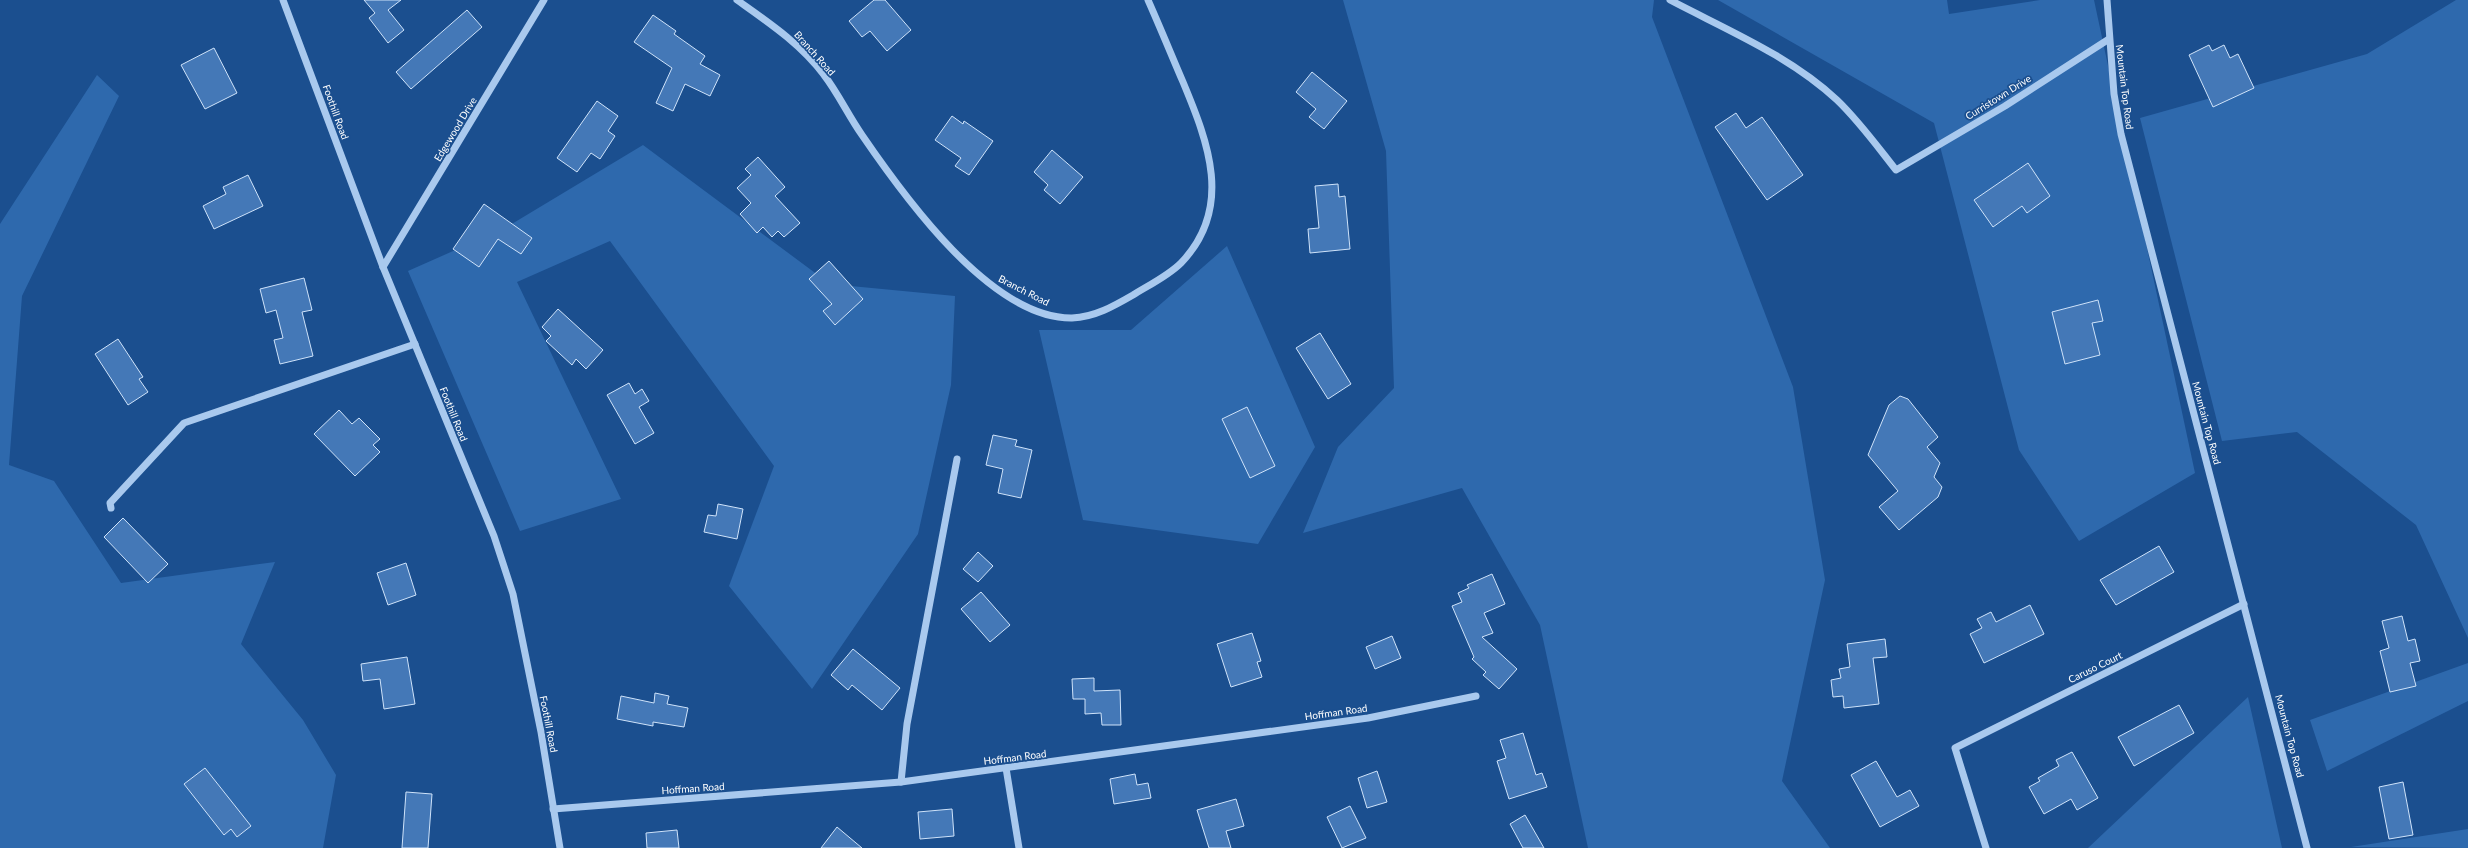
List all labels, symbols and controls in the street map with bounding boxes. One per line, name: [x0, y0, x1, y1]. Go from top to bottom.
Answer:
street label: Branch Road: [792, 28, 838, 78]
street label: Mountain Top Road: [2114, 44, 2136, 130]
street label: Curristown Drive: [1963, 72, 2033, 122]
street label: Foothill Road: [321, 83, 351, 141]
street label: Edgewood Drive: [431, 95, 479, 163]
street label: Branch Road: [997, 272, 1051, 308]
street label: Mountain Top Road: [2190, 380, 2224, 466]
street label: Foothill Road: [438, 385, 470, 443]
street label: Caruso Court: [2066, 649, 2124, 685]
street label: Mountain Top Road: [2273, 693, 2307, 779]
street label: Foothill Road: [538, 695, 560, 753]
street label: Hoffman Road: [1304, 702, 1368, 722]
street label: Hoffman Road: [983, 747, 1047, 767]
street label: Hoffman Road: [661, 780, 725, 796]

